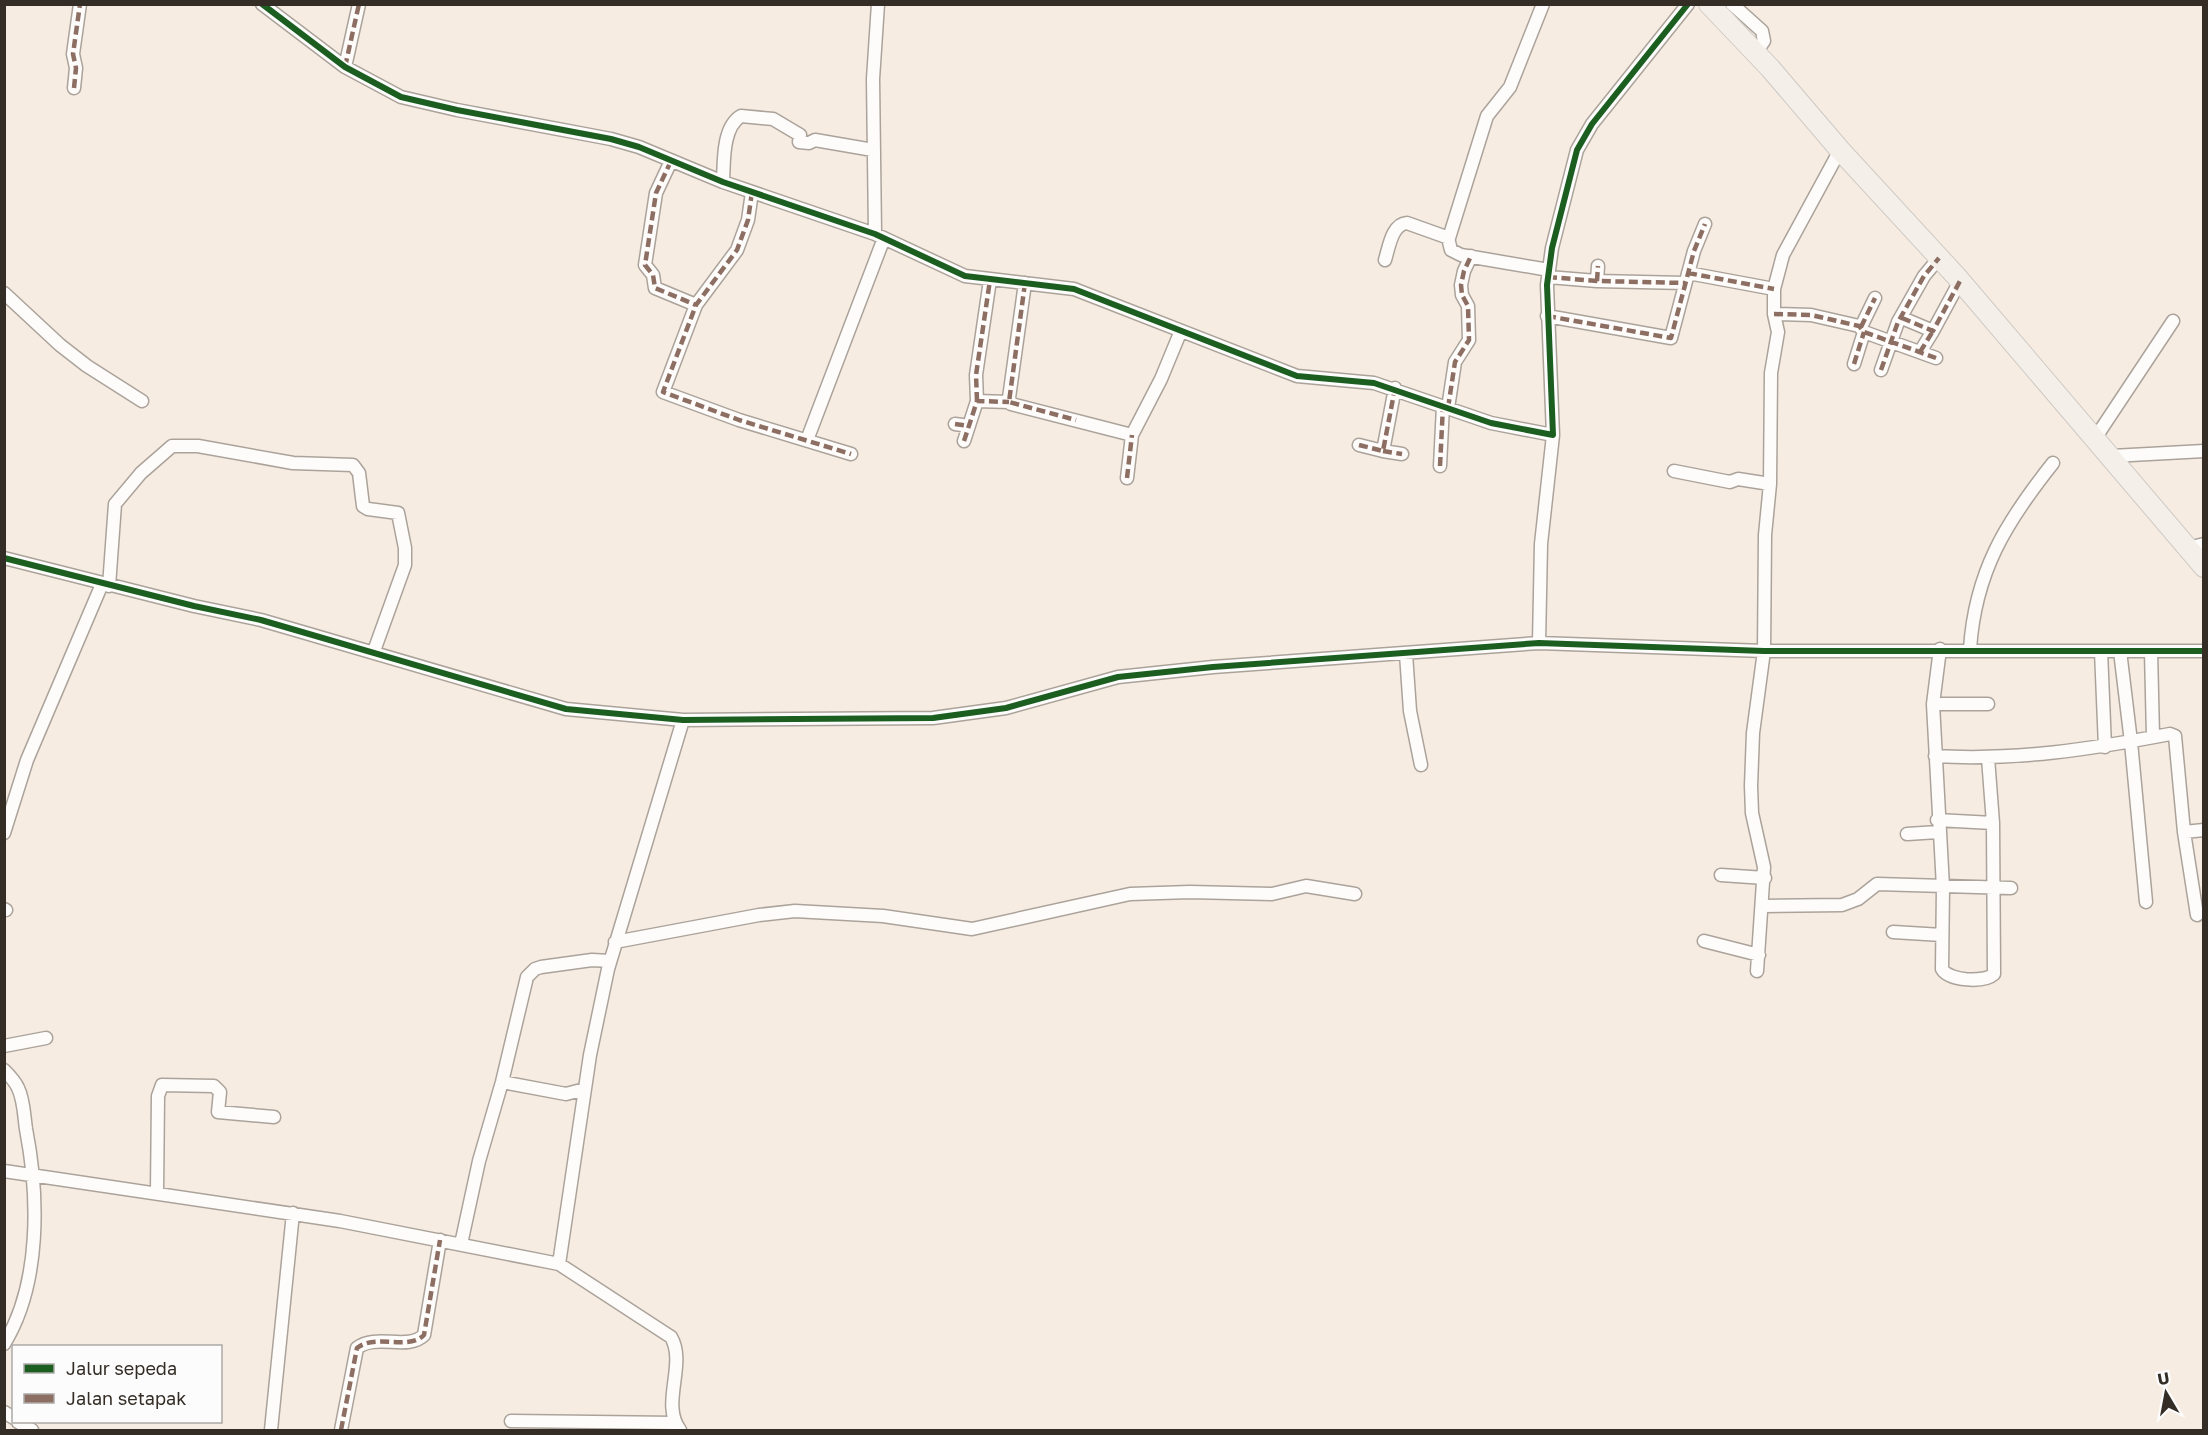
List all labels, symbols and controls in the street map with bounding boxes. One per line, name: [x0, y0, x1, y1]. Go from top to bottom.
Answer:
legend: [12, 1345, 222, 1423]
text: Jalur sepeda: [66, 1357, 177, 1379]
north arrow: [2136, 1363, 2196, 1423]
text: U: [2156, 1367, 2171, 1389]
text: Jalan setapak: [66, 1387, 186, 1409]

